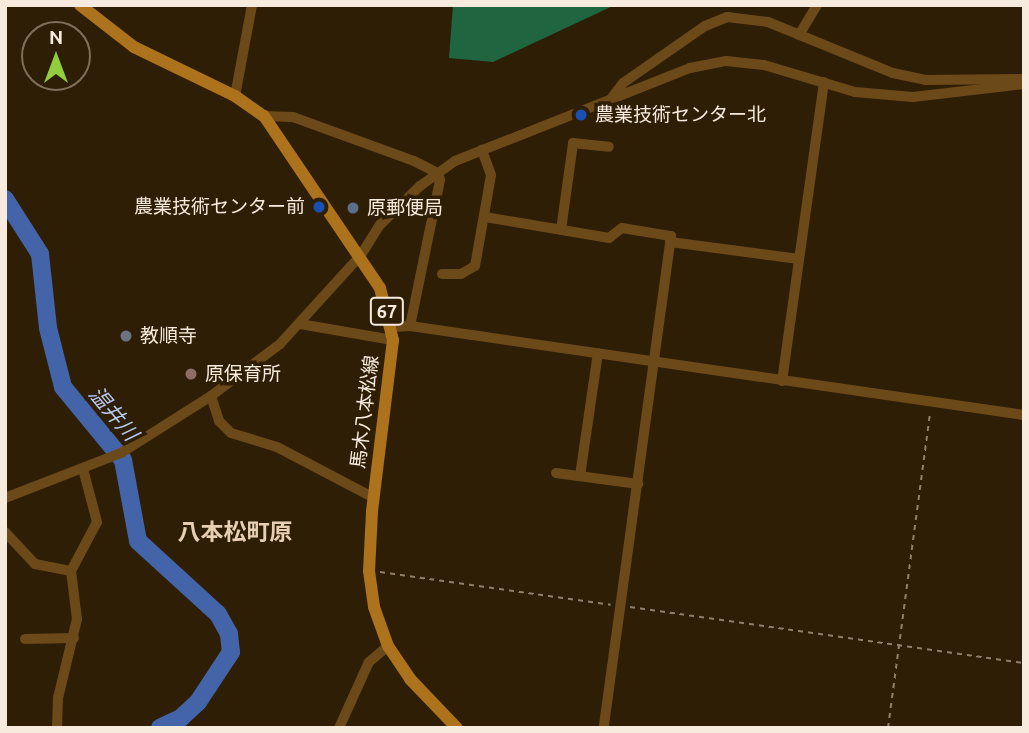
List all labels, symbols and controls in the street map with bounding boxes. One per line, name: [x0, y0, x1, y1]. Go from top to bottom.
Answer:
north arrow: [21, 21, 91, 91]
text: N: [49, 26, 63, 48]
place label: 農業技術センター北: [595, 104, 766, 126]
marker: 農業技術センター北: [573, 107, 589, 123]
place label: 農業技術センター前: [134, 196, 305, 218]
place label: 原郵便局: [367, 197, 443, 219]
marker: 農業技術センター前: [311, 199, 327, 215]
marker: 原郵便局: [345, 200, 361, 216]
road number: 67: [370, 296, 404, 326]
place label: 教順寺: [140, 325, 197, 347]
marker: 教順寺: [118, 328, 134, 344]
street label: 馬木八本松線: [347, 354, 383, 470]
place label: 原保育所: [205, 363, 281, 385]
marker: 原保育所: [183, 366, 199, 382]
water label: 温井川: [84, 381, 144, 445]
district label: 八本松町原: [178, 518, 292, 546]

